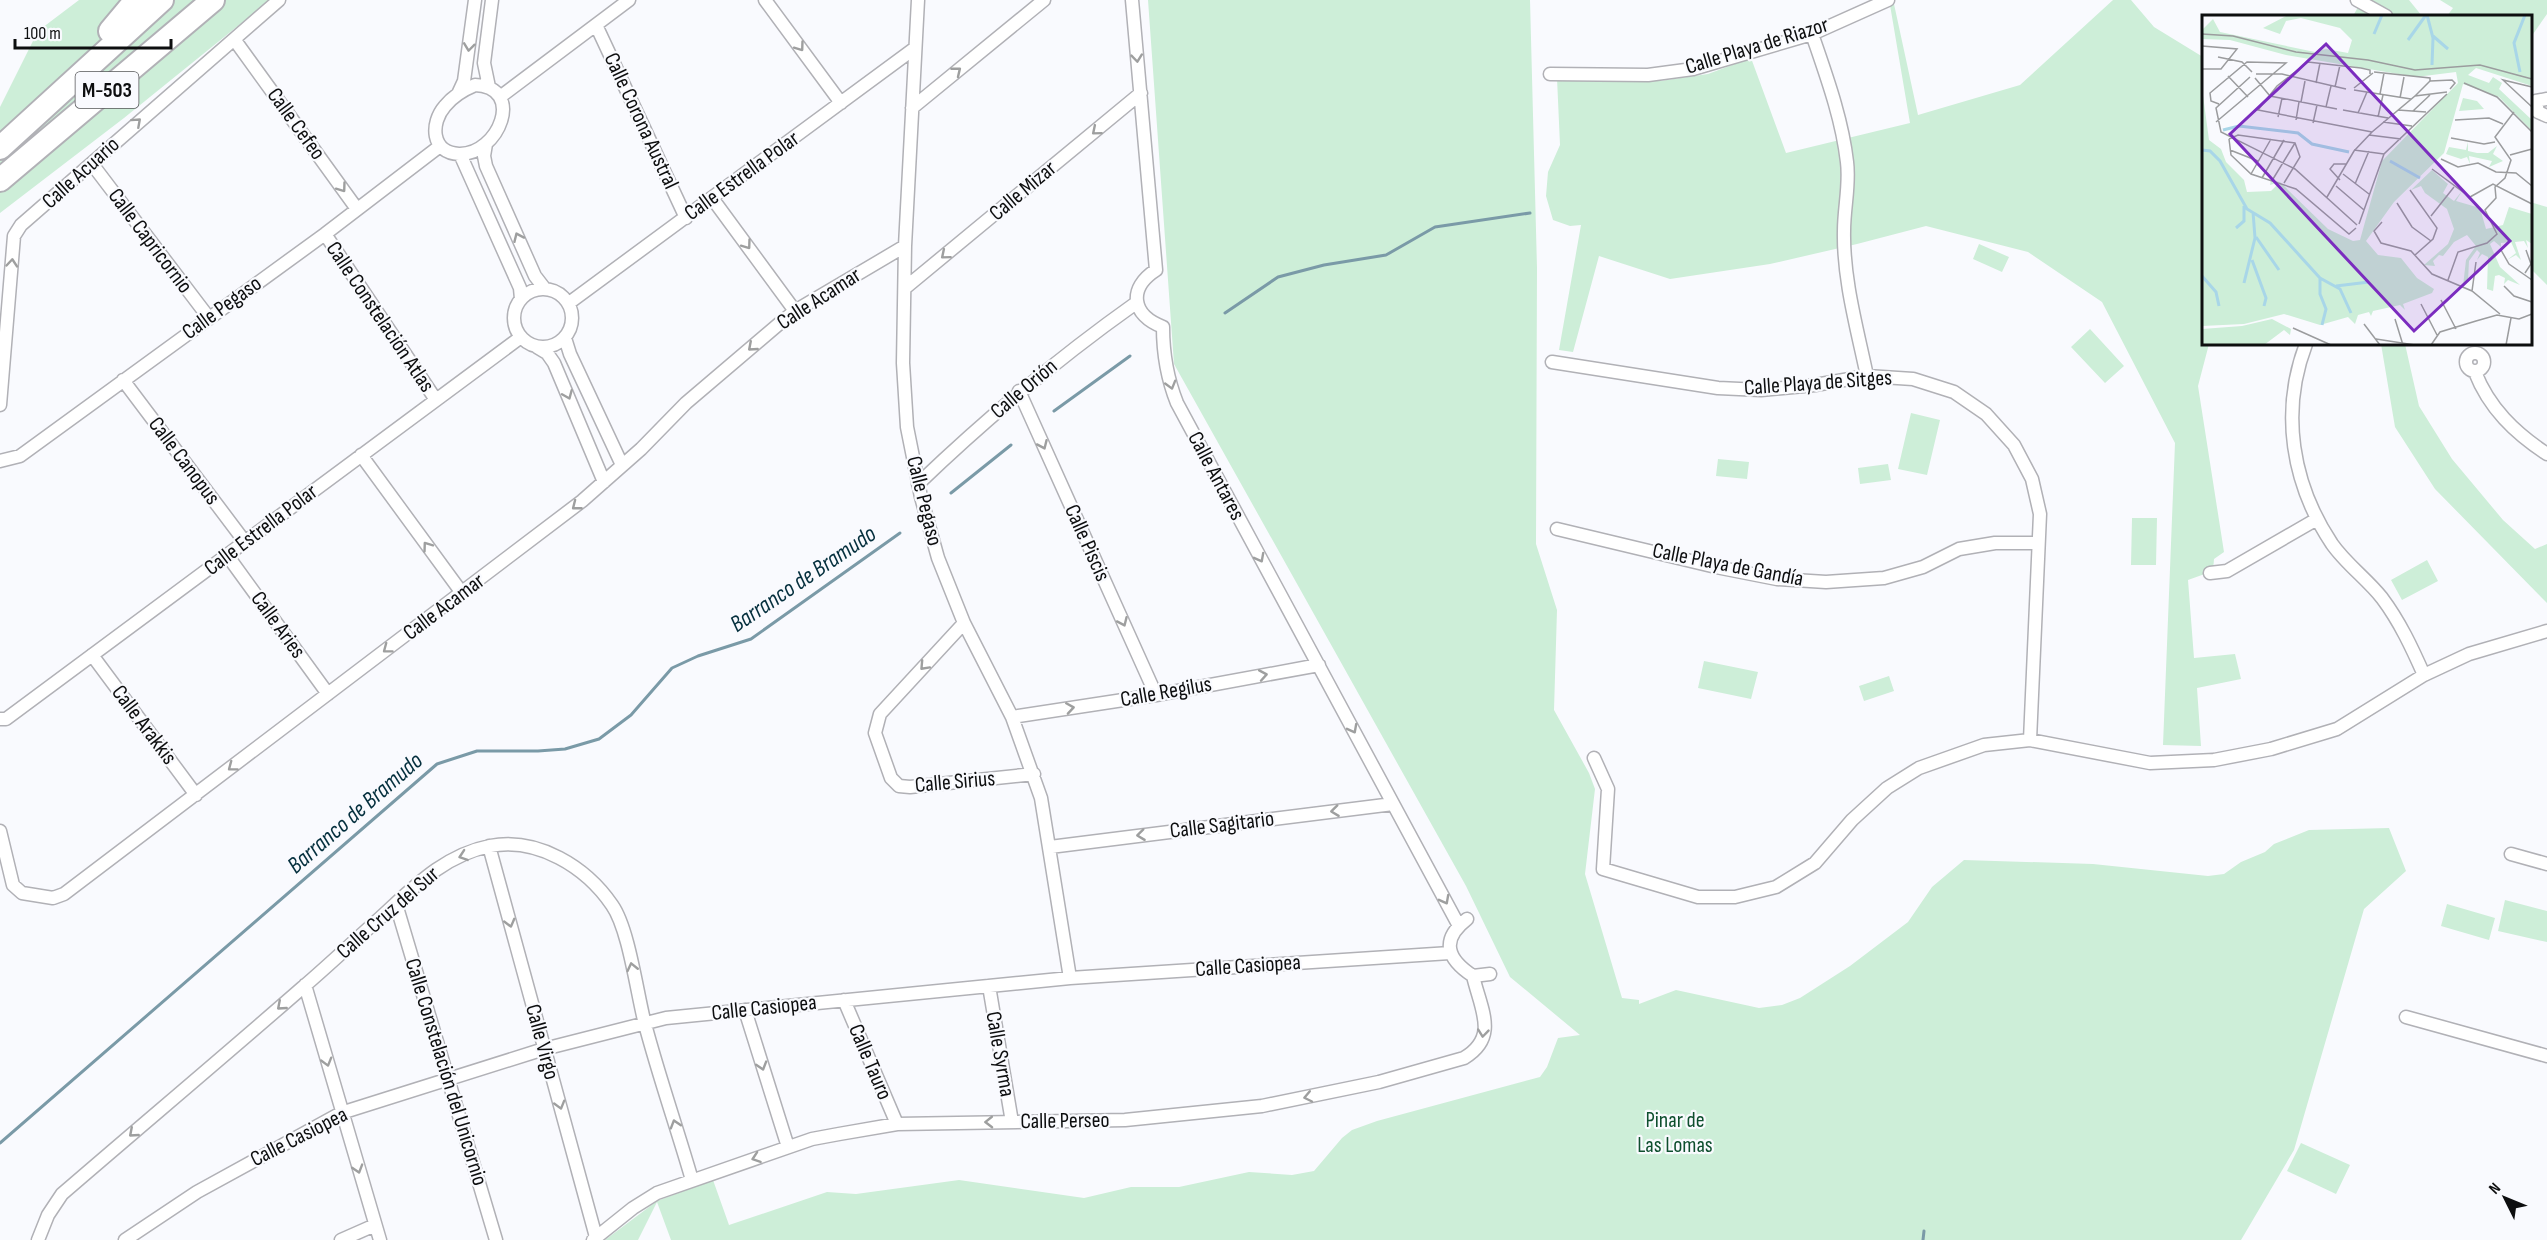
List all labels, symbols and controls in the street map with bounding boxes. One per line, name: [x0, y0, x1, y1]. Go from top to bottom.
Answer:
street label: Calle Playa de Riazor: [1682, 11, 1832, 81]
scale bar: [15, 12, 171, 50]
inset map: [2202, 15, 2532, 345]
text: 100 m: [24, 23, 61, 44]
one-way arrow: [793, 41, 804, 52]
one-way arrow: [463, 43, 476, 52]
street label: Calle Corona Austral: [598, 49, 684, 193]
one-way arrow: [1130, 54, 1143, 63]
one-way arrow: [951, 67, 962, 78]
road number: M-503: [76, 72, 138, 108]
street label: Calle Cefeo: [261, 83, 331, 165]
one-way arrow: [131, 118, 141, 129]
one-way arrow: [1092, 123, 1103, 134]
street label: Calle Estrella Polar: [679, 125, 805, 227]
street label: Calle Acuario: [37, 131, 125, 215]
street label: Calle Mizar: [984, 155, 1062, 227]
one-way arrow: [335, 182, 346, 193]
street label: Calle Capricornio: [102, 183, 198, 299]
one-way arrow: [513, 233, 525, 244]
street label: Calle Constelación Atlas: [320, 237, 440, 397]
one-way arrow: [740, 239, 751, 250]
one-way arrow: [941, 247, 952, 258]
one-way arrow: [5, 259, 18, 268]
street label: Calle Acamar: [772, 262, 866, 336]
street label: Calle Pegaso: [177, 270, 267, 346]
one-way arrow: [748, 340, 759, 351]
street label: Calle Orión: [985, 353, 1063, 425]
street label: Calle Playa de Sitges: [1743, 364, 1893, 402]
one-way arrow: [1163, 380, 1176, 390]
one-way arrow: [560, 389, 572, 400]
street label: Calle Canopus: [142, 412, 226, 510]
street label: Calle Antares: [1181, 427, 1251, 525]
one-way arrow: [1036, 438, 1048, 449]
street label: Calle Pegaso: [900, 453, 948, 549]
street label: Calle Estrella Polar: [199, 479, 323, 581]
one-way arrow: [572, 498, 583, 509]
street label: Calle Piscis: [1058, 500, 1116, 586]
water label: Barranco de Bramudo: [724, 519, 882, 639]
street label: Calle Playa de Gandía: [1650, 537, 1806, 593]
one-way arrow: [424, 541, 435, 552]
one-way arrow: [1253, 551, 1264, 562]
street label: Calle Acamar: [398, 568, 490, 646]
street label: Calle Aries: [245, 586, 311, 664]
one-way arrow: [1116, 616, 1128, 627]
one-way arrow: [383, 642, 394, 653]
one-way arrow: [920, 659, 931, 670]
one-way arrow: [1257, 669, 1267, 682]
street label: Calle Regilus: [1118, 671, 1214, 713]
street label: Calle Arakkis: [105, 680, 183, 770]
one-way arrow: [1066, 703, 1075, 715]
one-way arrow: [1346, 723, 1357, 733]
water label: Barranco de Bramudo: [281, 746, 429, 880]
one-way arrow: [228, 760, 239, 771]
street label: Calle Sirius: [914, 765, 996, 799]
street label: Calle Sagitario: [1168, 805, 1276, 845]
one-way arrow: [1330, 805, 1339, 817]
one-way arrow: [1137, 829, 1146, 841]
one-way arrow: [458, 848, 469, 861]
street label: Calle Cruz del Sur: [331, 861, 445, 965]
one-way arrow: [1438, 894, 1449, 905]
one-way arrow: [503, 917, 515, 928]
street label: Calle Casiopea: [1194, 949, 1302, 983]
street label: Calle Constelación del Unicornio: [399, 955, 493, 1189]
one-way arrow: [626, 962, 639, 972]
street label: Calle Casiopea: [710, 989, 818, 1027]
one-way arrow: [277, 999, 288, 1010]
street label: Calle Virgo: [519, 1001, 565, 1083]
street label: Calle Syrma: [979, 1009, 1021, 1099]
street label: Calle Tauro: [842, 1020, 898, 1104]
one-way arrow: [1477, 1028, 1490, 1038]
one-way arrow: [319, 1057, 332, 1067]
one-way arrow: [755, 1060, 767, 1071]
one-way arrow: [1303, 1090, 1313, 1103]
one-way arrow: [552, 1100, 565, 1110]
street label: Calle Casiopea: [246, 1101, 352, 1173]
street label: Calle Perseo: [1020, 1107, 1110, 1135]
park label: Pinar de Las Lomas: [1637, 1107, 1713, 1159]
one-way arrow: [984, 1116, 993, 1128]
one-way arrow: [670, 1119, 682, 1130]
one-way arrow: [129, 1126, 140, 1137]
one-way arrow: [751, 1151, 762, 1164]
one-way arrow: [351, 1163, 363, 1174]
north arrow: [2475, 1168, 2535, 1228]
text: N: [2485, 1179, 2505, 1198]

